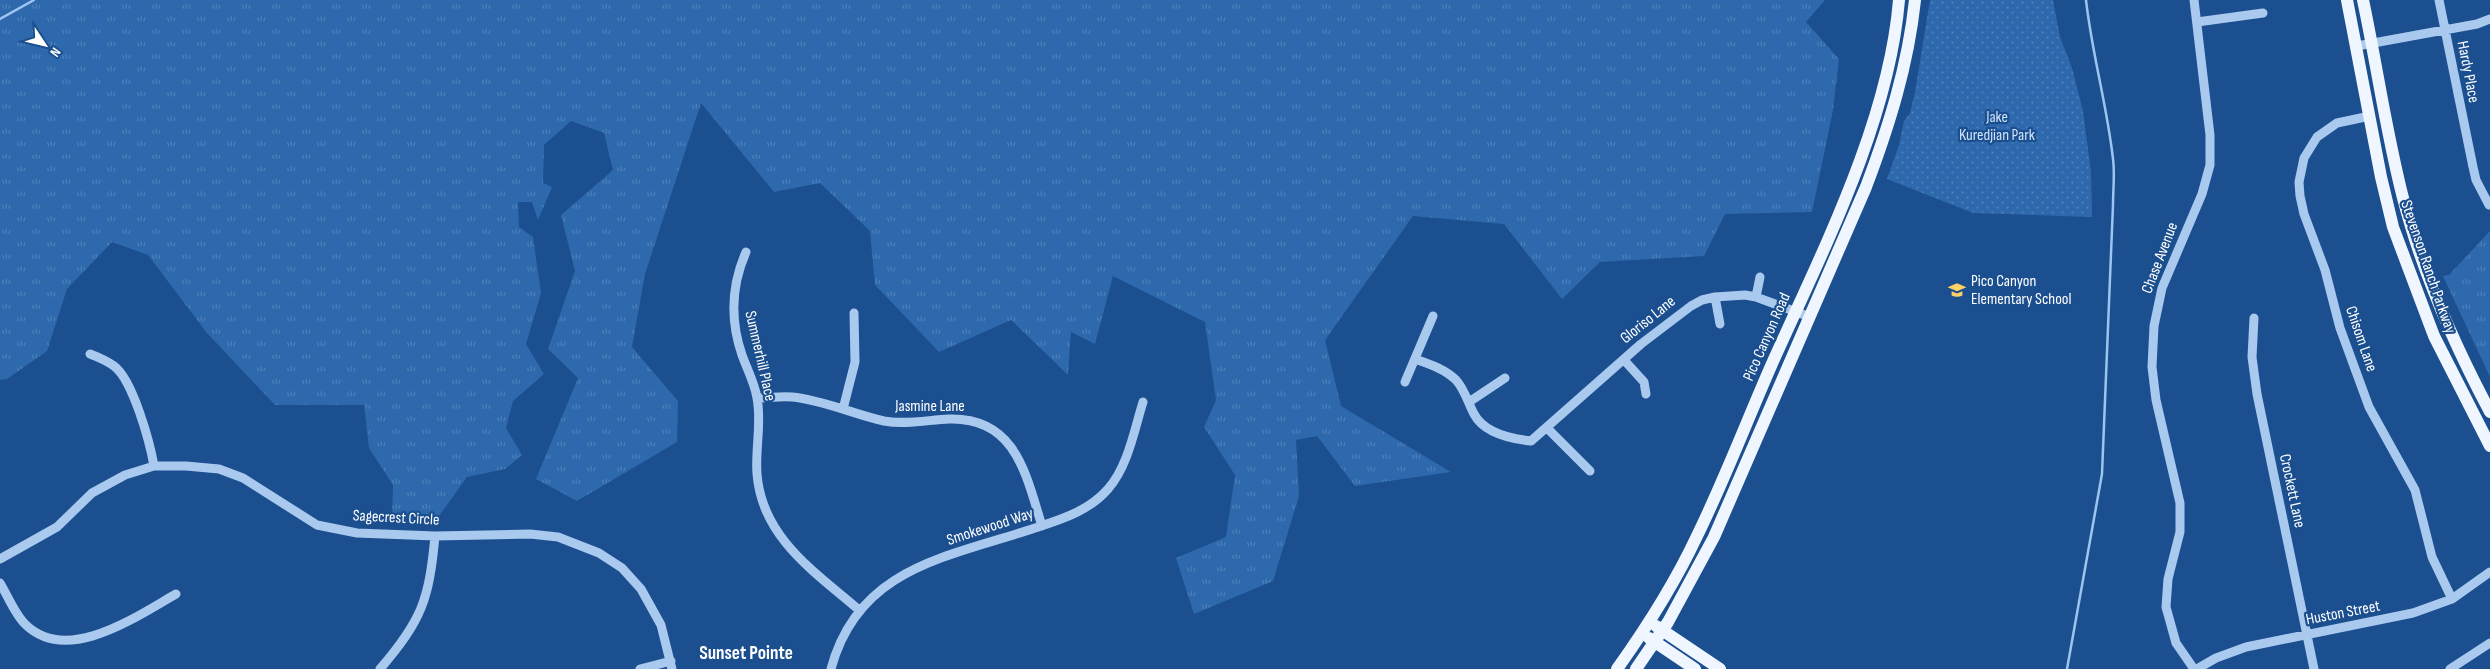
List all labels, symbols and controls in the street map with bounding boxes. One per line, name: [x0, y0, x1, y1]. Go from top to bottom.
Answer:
north arrow: [20, 20, 70, 70]
street label: Hardy Place: [2453, 39, 2483, 105]
text: N: [46, 44, 64, 60]
park label: Jake Kuredjian Park: [1959, 108, 2035, 145]
street label: Stevenson Ranch Parkway: [2396, 198, 2460, 336]
street label: Chase Avenue: [2138, 220, 2182, 296]
place label: Pico Canyon Elementary School: [1971, 272, 2071, 309]
school or university icon: Pico Canyon Elementary School: [1947, 280, 1967, 300]
street label: Pico Canyon Road: [1739, 290, 1795, 384]
street label: Gloriso Lane: [1617, 292, 1679, 348]
street label: Chisom Lane: [2341, 304, 2381, 374]
street label: Summerhill Place: [740, 309, 780, 403]
street label: Jasmine Lane: [894, 397, 965, 416]
street label: Crockett Lane: [2275, 452, 2309, 530]
street label: Smokewood Way: [944, 504, 1036, 550]
street label: Sagecrest Circle: [352, 506, 440, 530]
street label: Huston Street: [2304, 596, 2382, 629]
district label: Sunset Pointe: [699, 642, 793, 665]

